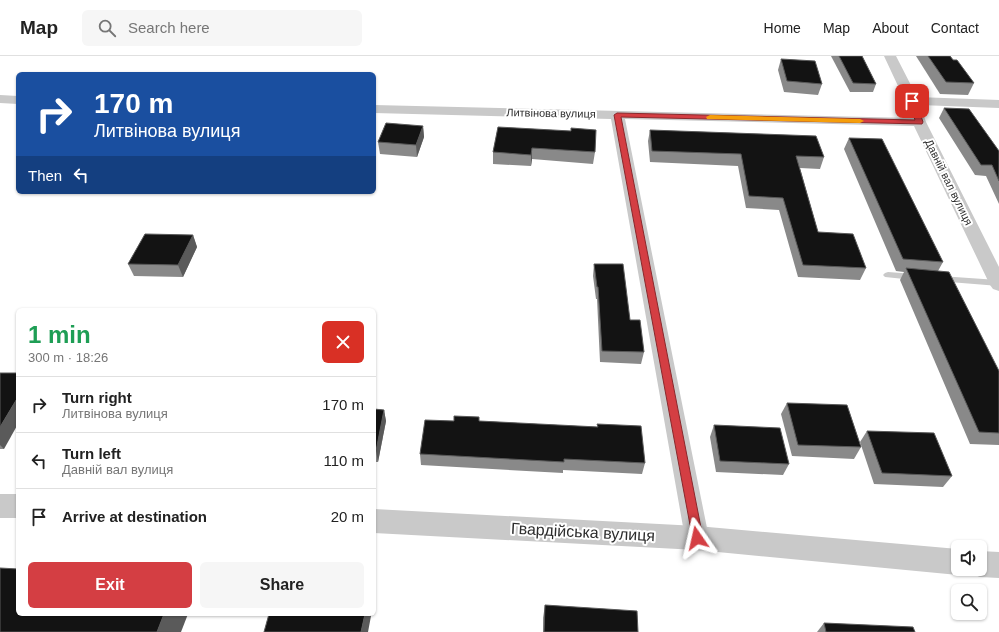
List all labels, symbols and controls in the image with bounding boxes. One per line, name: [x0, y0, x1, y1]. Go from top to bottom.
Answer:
search box: [82, 10, 362, 46]
text: Map: [20, 17, 58, 38]
icon: search: [96, 17, 118, 39]
text: Search here: [128, 19, 210, 36]
text: Home: [764, 20, 801, 36]
text: Map: [823, 20, 850, 36]
text: About: [872, 20, 909, 36]
text: Contact: [931, 20, 979, 36]
pin: [895, 84, 929, 118]
icon: right: [28, 88, 80, 140]
text: 170 m: [94, 88, 173, 119]
icon: arrive: [901, 90, 923, 112]
street label: Литвінова вулиця: [506, 106, 596, 120]
text: Литвінова вулиця: [94, 121, 240, 141]
street label: Давній вал вулиця: [923, 137, 975, 227]
icon: left: [70, 164, 92, 186]
text: Then: [28, 167, 62, 184]
text: 1 min: [28, 321, 91, 348]
button: close: [322, 321, 364, 363]
text: 300 m · 18:26: [28, 350, 108, 365]
text: Turn right: [62, 389, 132, 406]
icon: right: [28, 394, 50, 416]
text: 170 m: [322, 396, 364, 413]
text: Литвінова вулиця: [62, 406, 168, 421]
text: Turn left: [62, 445, 121, 462]
icon: left: [28, 450, 50, 472]
text: 110 m: [323, 452, 364, 469]
text: Давній вал вулиця: [62, 462, 173, 477]
icon: arrive: [28, 506, 50, 528]
text: Arrive at destination: [62, 508, 207, 525]
text: 20 m: [331, 508, 364, 525]
position arrow: [676, 517, 718, 559]
street label: Гвардійська вулиця: [511, 520, 655, 544]
map controls: [951, 540, 987, 620]
button: sound: [951, 540, 987, 576]
button: Exit: [28, 562, 192, 608]
button: Share: [200, 562, 364, 608]
button: search: [951, 584, 987, 620]

